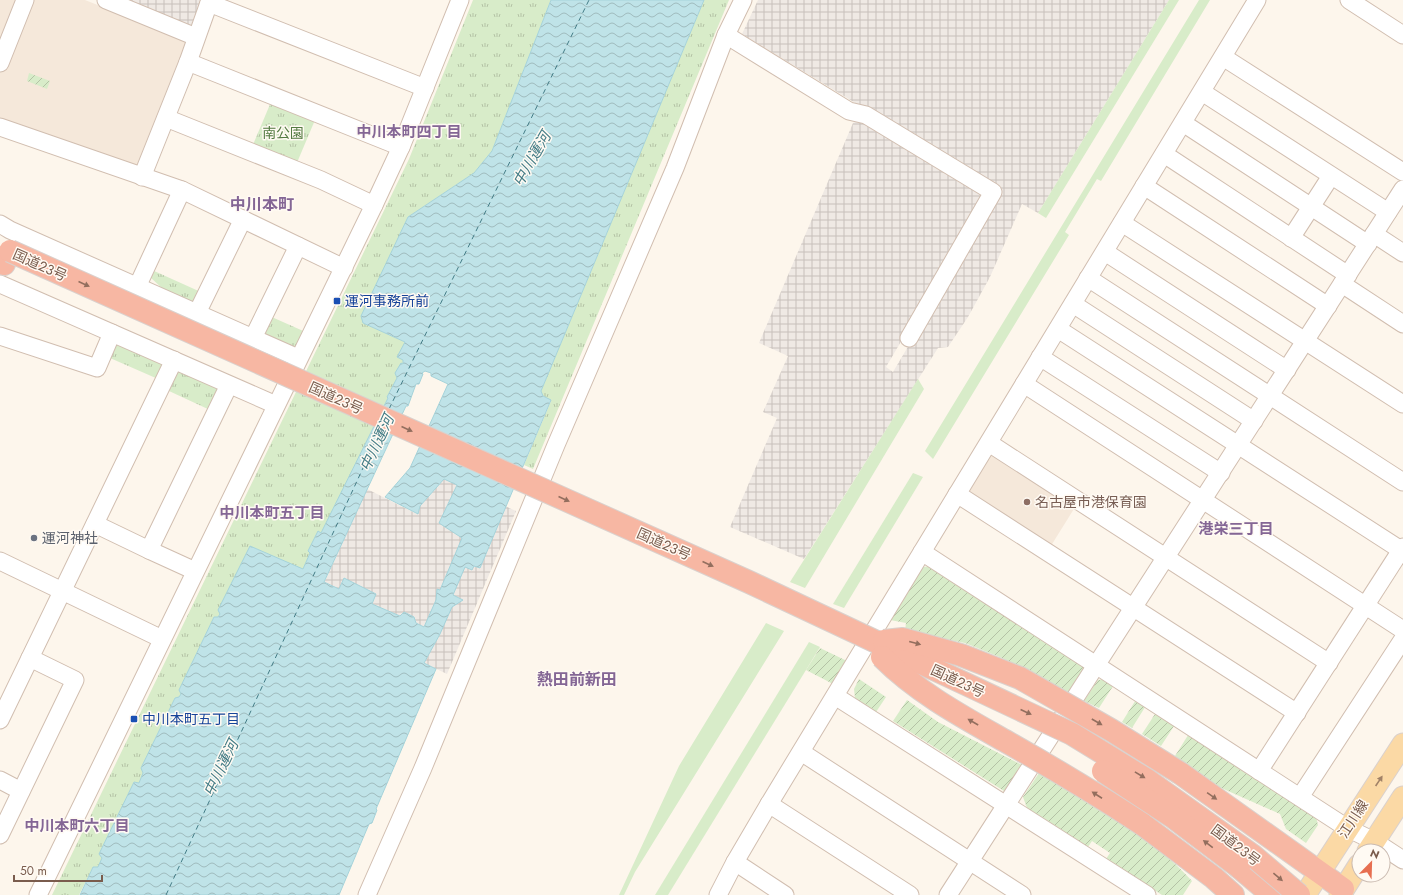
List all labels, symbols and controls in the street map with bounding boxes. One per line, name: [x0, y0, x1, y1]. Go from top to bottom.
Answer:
district label: 中川本町四丁目: [356, 121, 462, 143]
park label: 南公園: [262, 123, 304, 143]
water label: 中川運河: [507, 125, 558, 190]
district label: 中川本町: [230, 193, 294, 216]
street label: 国道23号: [10, 244, 70, 286]
one-way arrow: [78, 282, 90, 288]
place label: 運河事務所前: [345, 291, 429, 311]
marker: 運河事務所前: [332, 296, 342, 306]
street label: 国道23号: [306, 377, 366, 419]
water label: 中川運河: [354, 408, 401, 475]
one-way arrow: [401, 426, 412, 432]
place label: 名古屋市港保育園: [1035, 492, 1147, 512]
one-way arrow: [558, 497, 570, 503]
marker: 名古屋市港保育園: [1022, 497, 1032, 507]
district label: 中川本町五丁目: [219, 502, 325, 524]
district label: 港栄三丁目: [1198, 518, 1274, 540]
street label: 国道23号: [634, 523, 694, 565]
place label: 運河神社: [42, 528, 98, 548]
marker: 運河神社: [29, 533, 39, 543]
one-way arrow: [702, 561, 714, 567]
one-way arrow: [909, 640, 921, 646]
street label: 国道23号: [928, 660, 988, 702]
district label: 熱田前新田: [537, 668, 617, 691]
place label: 中川本町五丁目: [142, 709, 240, 729]
one-way arrow: [1020, 709, 1032, 715]
marker: 中川本町五丁目: [129, 714, 139, 724]
one-way arrow: [967, 719, 979, 726]
one-way arrow: [1092, 719, 1103, 726]
water label: 中川運河: [198, 734, 245, 800]
one-way arrow: [1134, 772, 1146, 779]
one-way arrow: [1375, 775, 1383, 786]
one-way arrow: [1092, 791, 1103, 798]
one-way arrow: [1207, 792, 1218, 800]
street label: 江川線: [1333, 796, 1373, 842]
district label: 中川本町六丁目: [24, 815, 130, 837]
street label: 国道23号: [1207, 820, 1265, 870]
one-way arrow: [1203, 840, 1214, 848]
north arrow: [1351, 843, 1391, 883]
text: N: [1368, 845, 1382, 863]
scale bar: [14, 857, 102, 883]
text: 50 m: [20, 862, 47, 880]
one-way arrow: [1272, 873, 1283, 882]

